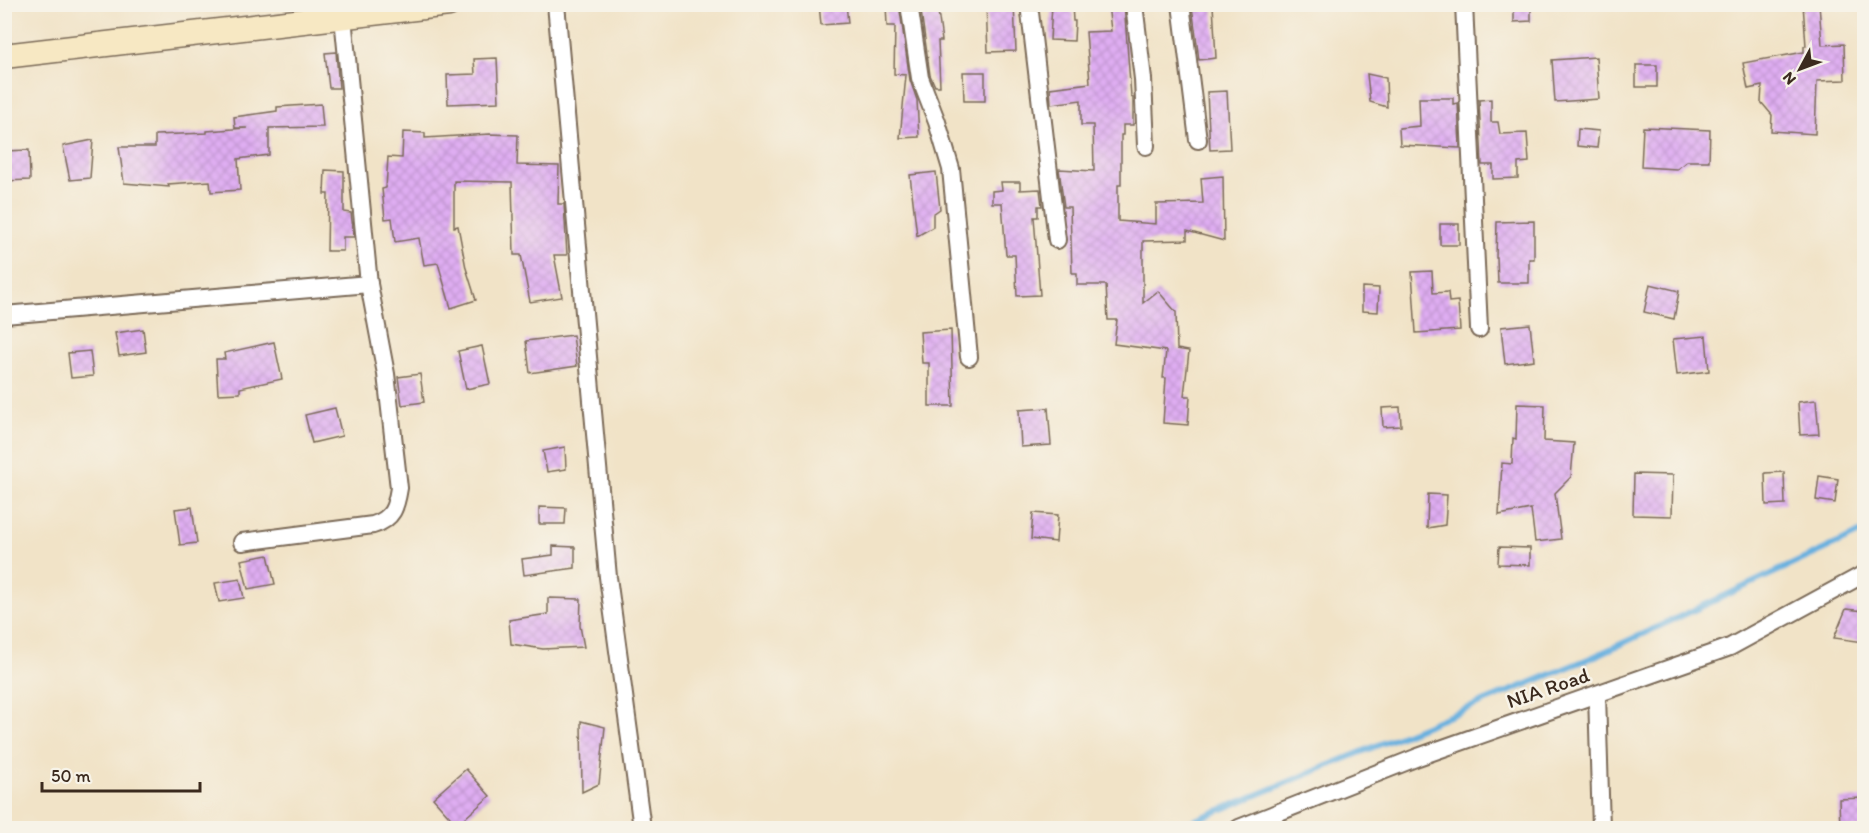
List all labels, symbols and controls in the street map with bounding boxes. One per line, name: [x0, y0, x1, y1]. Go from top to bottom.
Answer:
north arrow: [1770, 39, 1830, 99]
text: N: [1778, 68, 1800, 89]
street label: NIA Road: [1503, 662, 1593, 713]
scale bar: [42, 755, 200, 793]
text: 50 m: [51, 765, 91, 787]

